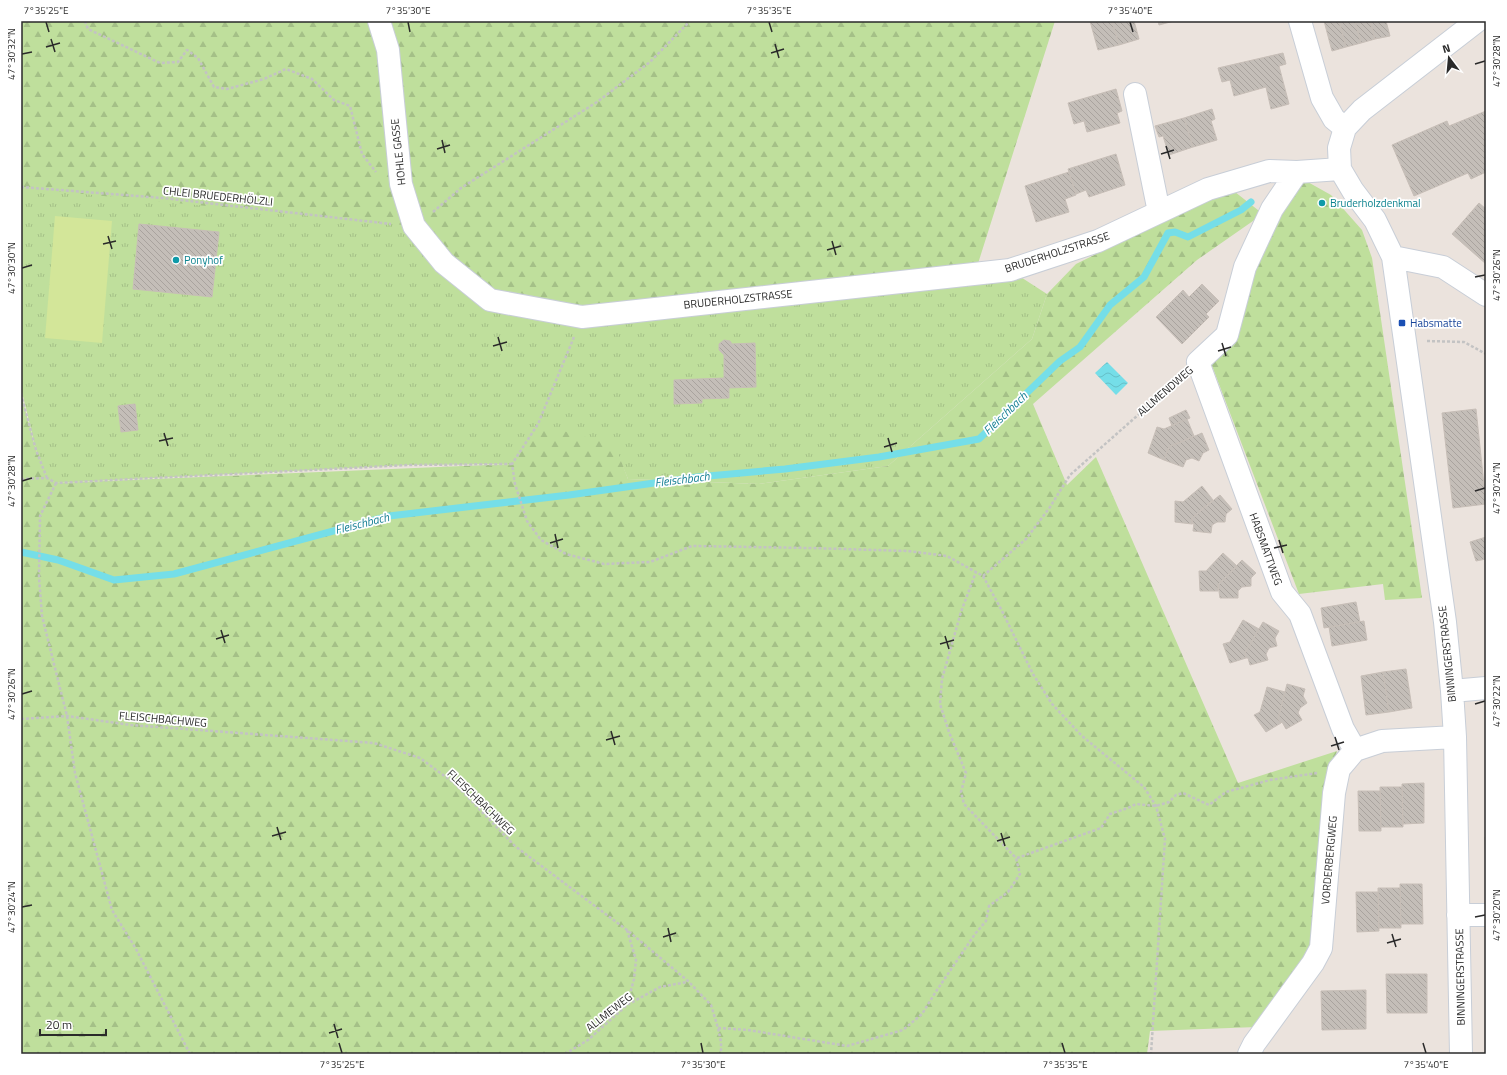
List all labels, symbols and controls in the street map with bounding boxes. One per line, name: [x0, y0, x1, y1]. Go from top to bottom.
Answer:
text: 7°35'25"E: [24, 3, 69, 18]
text: 7°35'30"E: [386, 3, 431, 18]
text: 7°35'35"E: [747, 3, 792, 18]
text: 7°35'40"E: [1108, 3, 1153, 18]
text: 47°30'32"N: [4, 28, 19, 80]
text: 47°30'28"N: [1489, 35, 1504, 87]
north arrow: [1429, 38, 1469, 78]
text: N: [1440, 40, 1452, 57]
street label: HOHLE GASSE: [387, 118, 409, 186]
street label: CHLEI BRUEDERHÖLZLI: [162, 182, 274, 210]
place label: Bruderholzdenkmal: [1330, 195, 1421, 211]
marker: Bruderholzdenkmal: [1317, 198, 1327, 208]
street label: BRUDERHOLZSTRASSE: [1003, 227, 1111, 277]
text: 47°30'30"N: [4, 242, 19, 294]
text: 47°30'26"N: [1489, 249, 1504, 301]
place label: Ponyhof: [184, 252, 223, 268]
marker: Ponyhof: [171, 255, 181, 265]
street label: BRUDERHOLZSTRASSE: [683, 285, 793, 313]
place label: Habsmatte: [1410, 315, 1462, 331]
marker: Habsmatte: [1397, 318, 1407, 328]
street label: ALLMENDWEG: [1134, 362, 1197, 420]
water label: Fleischbach: [979, 386, 1032, 439]
text: 47°30'28"N: [4, 455, 19, 507]
text: 47°30'24"N: [1489, 462, 1504, 514]
water label: Fleischbach: [653, 466, 712, 492]
water label: Fleischbach: [333, 507, 392, 539]
street label: HABSMATTWEG: [1245, 511, 1287, 588]
street label: BINNINGERSTRASSE: [1434, 605, 1460, 703]
text: 47°30'26"N: [4, 668, 19, 720]
text: 47°30'22"N: [1489, 675, 1504, 727]
street label: FLEISCHBACHWEG: [118, 707, 208, 731]
street label: FLEISCHBACHWEG: [444, 766, 518, 839]
street label: VORDERBERGWEG: [1317, 815, 1341, 905]
text: 47°30'24"N: [4, 881, 19, 933]
text: 47°30'20"N: [1489, 889, 1504, 941]
street label: BINNINGERSTRASSE: [1451, 928, 1469, 1026]
street label: ALLMEWEG: [582, 989, 636, 1035]
scale bar: [40, 1011, 106, 1037]
text: 20 m: [46, 1015, 72, 1034]
text: 7°35'25"E: [320, 1057, 365, 1072]
text: 7°35'30"E: [681, 1057, 726, 1072]
text: 7°35'35"E: [1043, 1057, 1088, 1072]
text: 7°35'40"E: [1404, 1057, 1449, 1072]

